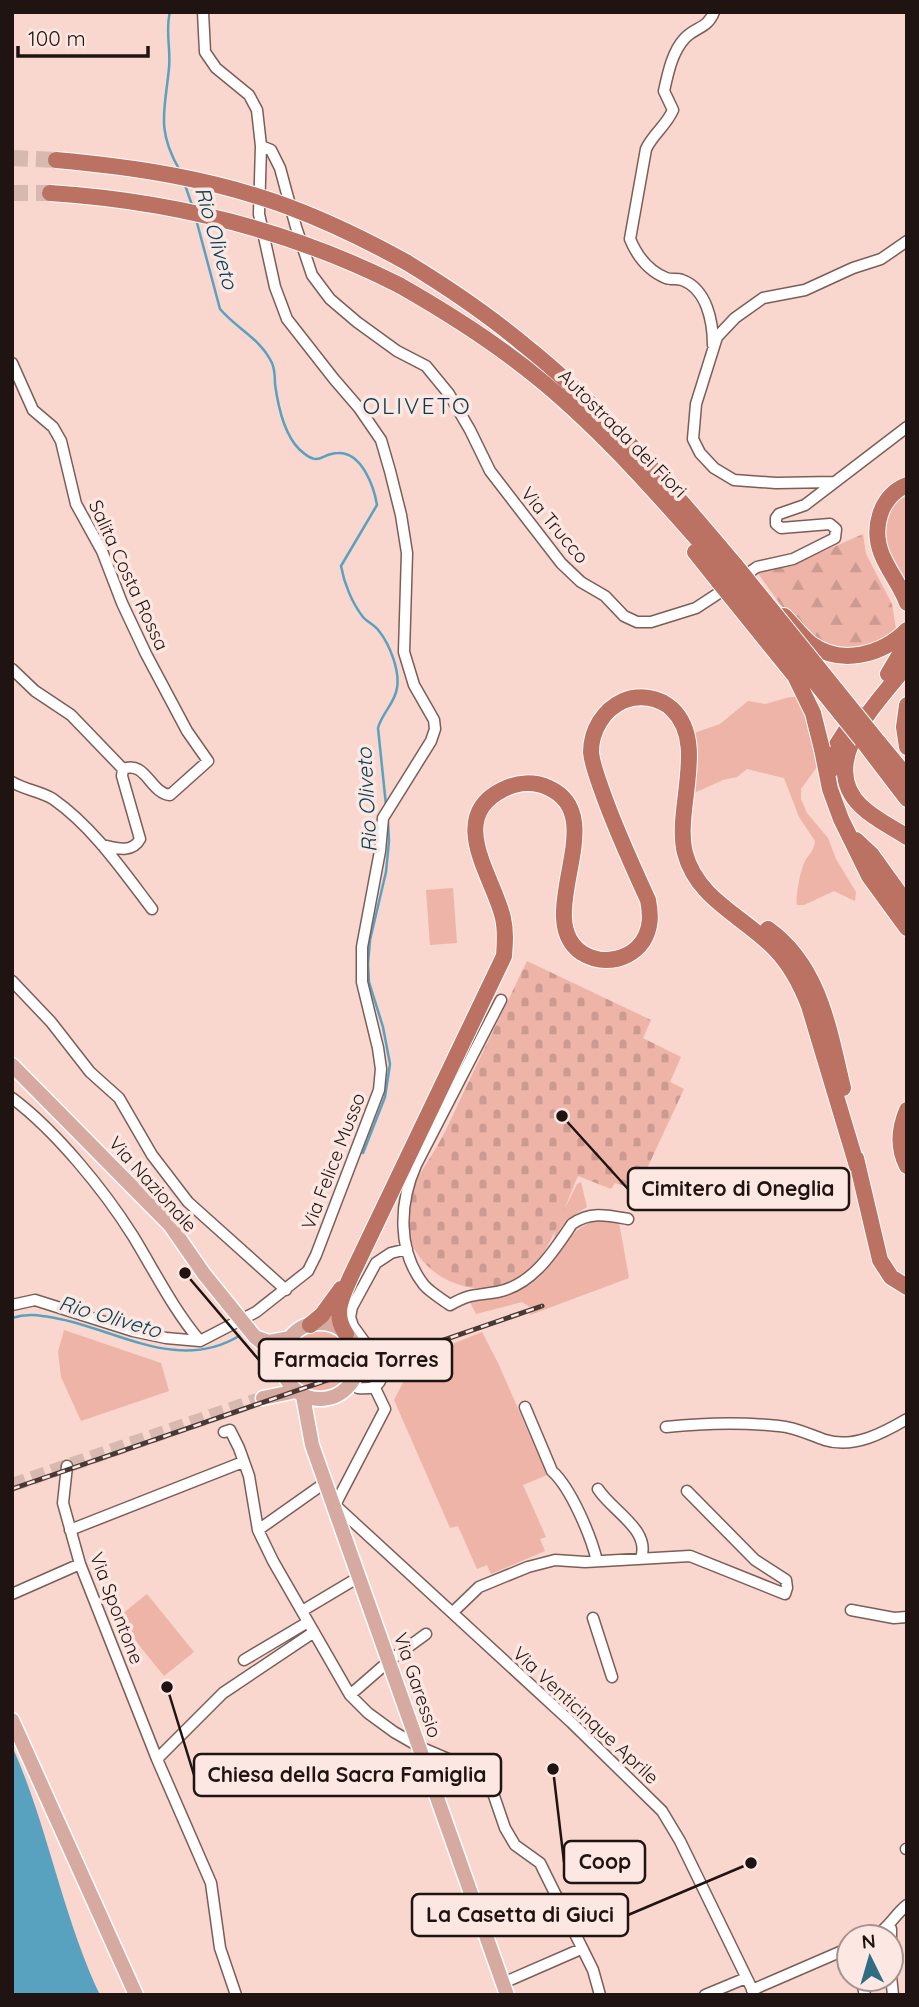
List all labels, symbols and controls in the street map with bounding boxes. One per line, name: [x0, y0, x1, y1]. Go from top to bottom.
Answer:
scale bar: [18, 14, 147, 58]
text: 100 m: [28, 25, 86, 51]
water label: Rio Oliveto: [190, 184, 244, 293]
street label: Autostrada dei Fiori: [554, 364, 692, 502]
district label: OLIVETO: [362, 391, 472, 420]
street label: Via Trucco: [516, 482, 594, 568]
street label: Salita Costa Rossa: [84, 496, 174, 654]
water label: Rio Oliveto: [350, 746, 382, 853]
street label: Via Felice Musso: [296, 1089, 370, 1233]
street label: Via Nazionale: [104, 1131, 202, 1237]
callout: Cimitero di Oneglia: [628, 1168, 849, 1210]
text: Cimitero di Oneglia: [642, 1175, 834, 1201]
water label: Rio Oliveto: [56, 1289, 166, 1343]
callout: Farmacia Torres: [259, 1339, 452, 1381]
text: Farmacia Torres: [273, 1346, 439, 1372]
street label: Via Spontone: [85, 1549, 149, 1667]
street label: Via Garessio: [389, 1629, 447, 1741]
street label: Via Venticinque Aprile: [508, 1641, 664, 1789]
callout: Chiesa della Sacra Famiglia: [194, 1754, 501, 1796]
text: Chiesa della Sacra Famiglia: [208, 1761, 486, 1787]
callout: Coop: [564, 1841, 645, 1883]
text: Coop: [579, 1848, 631, 1874]
callout: La Casetta di Giuci: [412, 1894, 628, 1936]
text: La Casetta di Giuci: [426, 1901, 614, 1927]
north arrow: [835, 1923, 905, 1993]
text: N: [861, 1929, 877, 1954]

